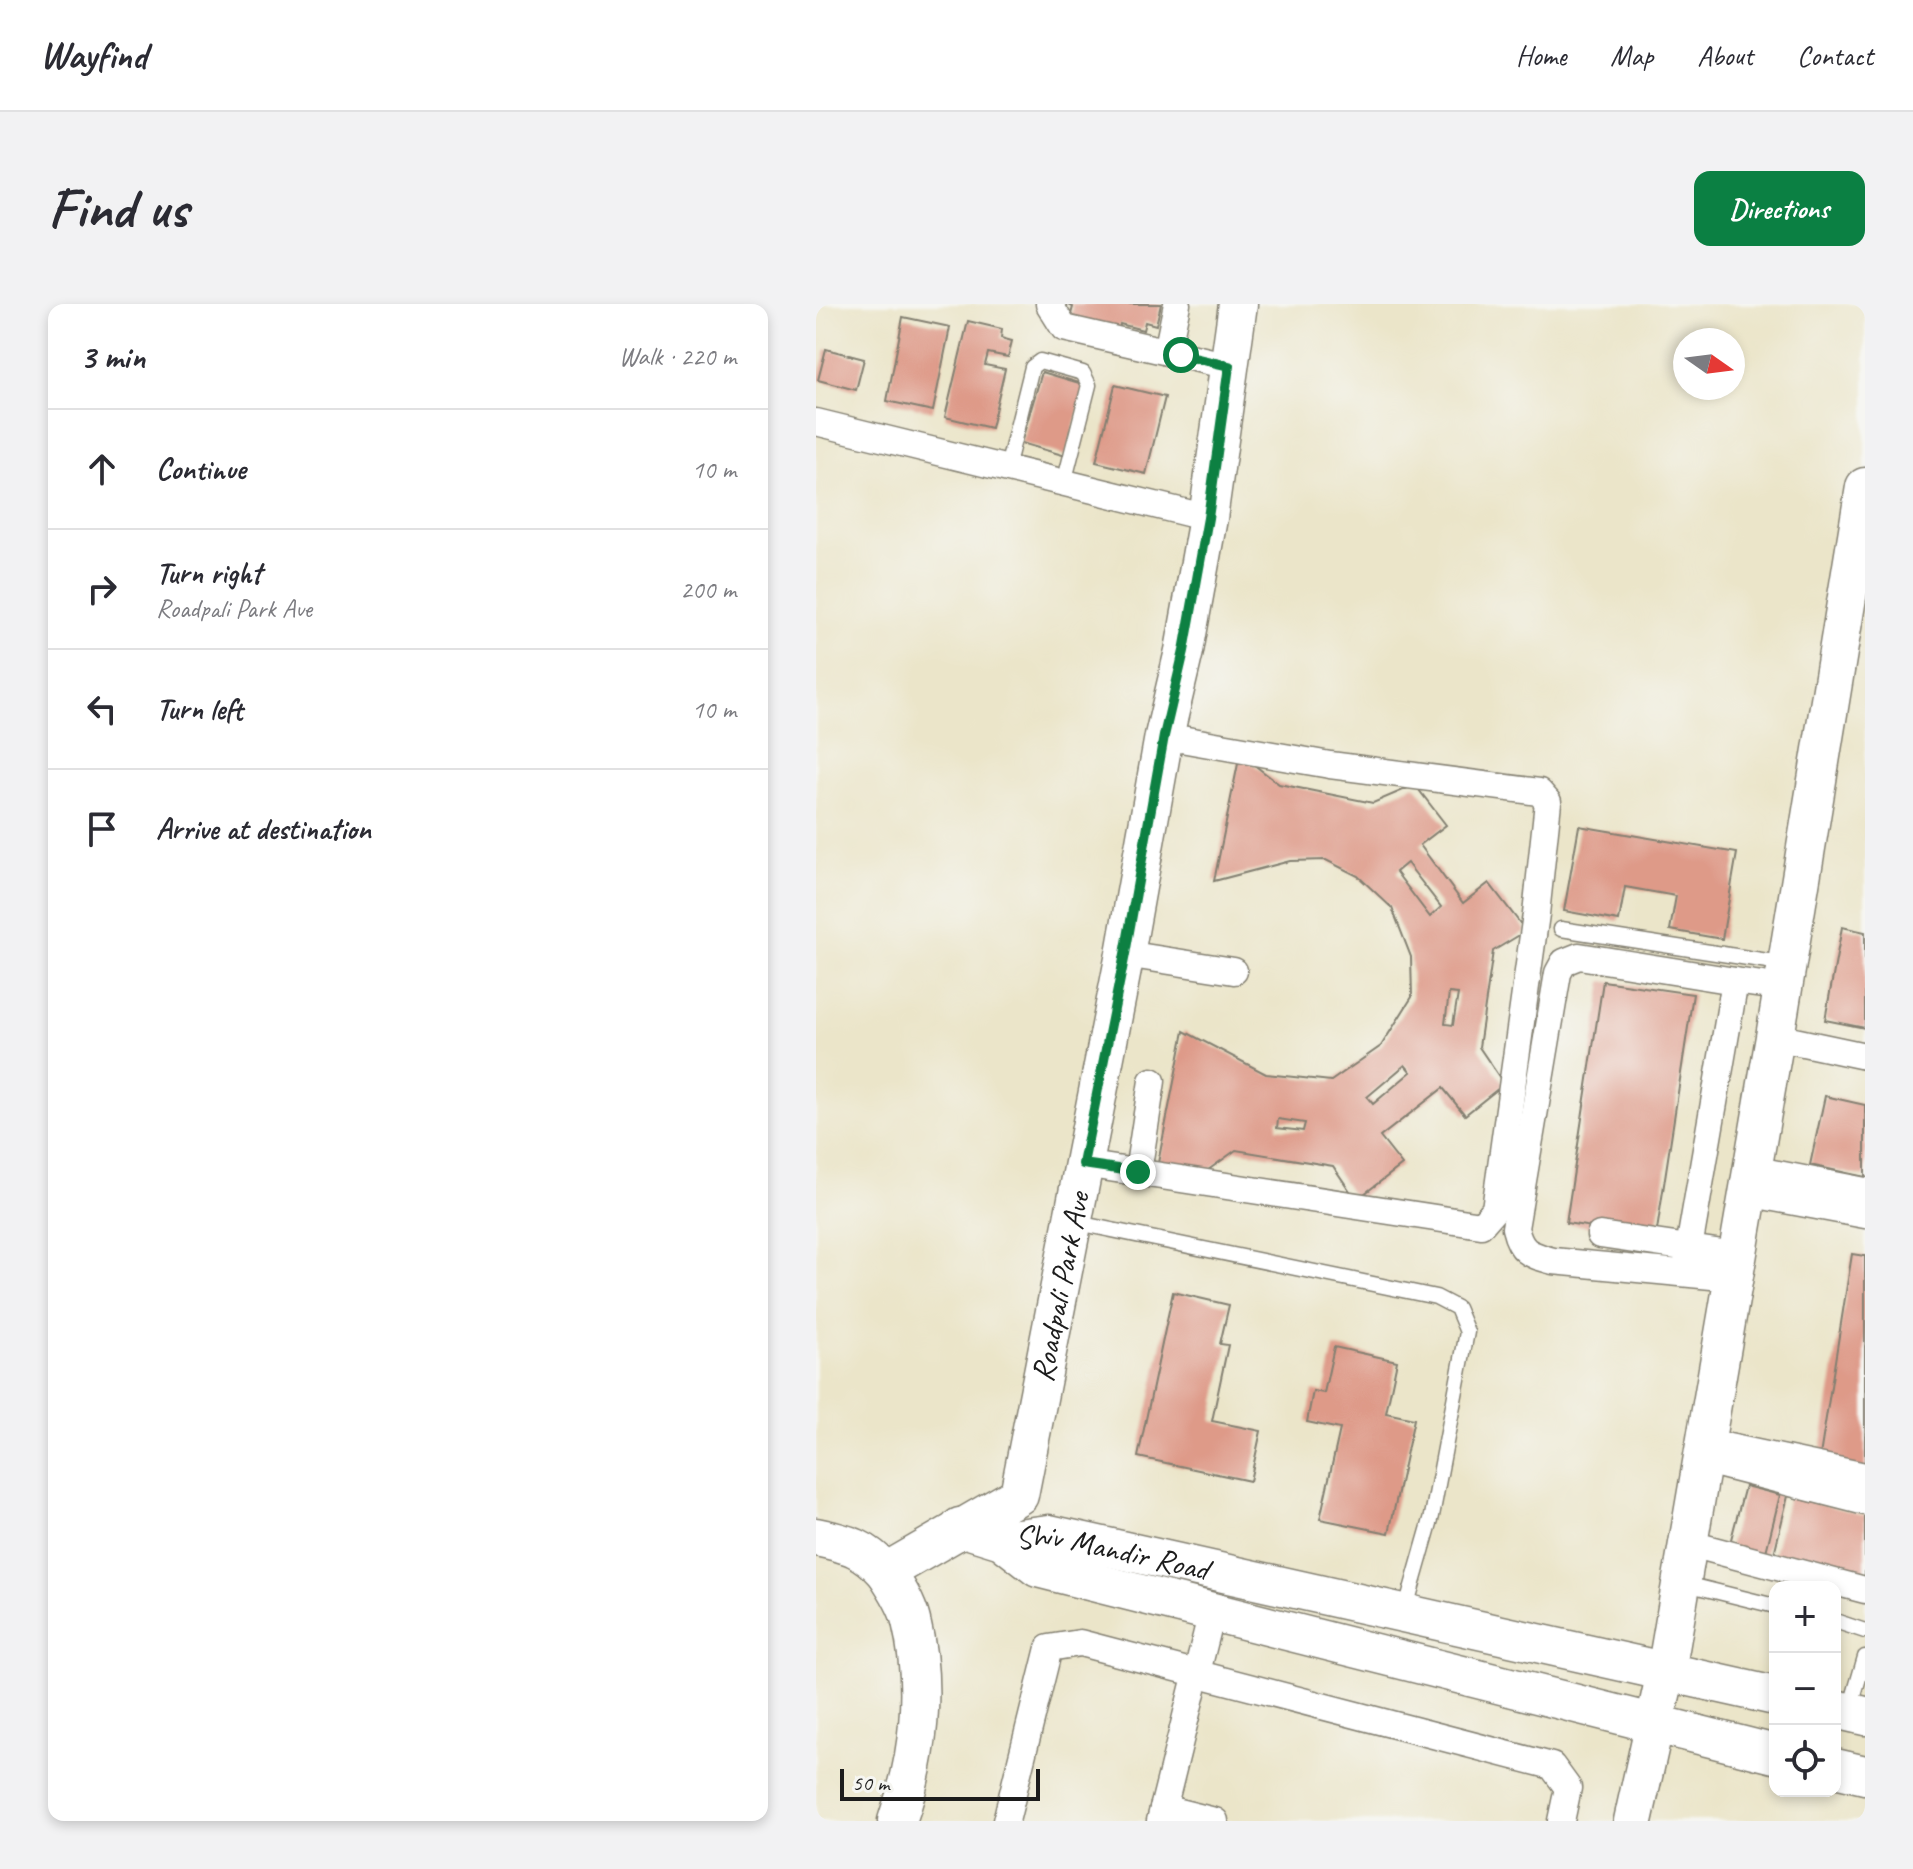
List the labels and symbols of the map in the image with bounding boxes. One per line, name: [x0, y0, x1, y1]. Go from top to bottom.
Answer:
north arrow: [1673, 328, 1745, 400]
route start: [1163, 337, 1199, 373]
route end: [1120, 1154, 1156, 1190]
street label: Roadpali Park Ave: [1021, 1186, 1099, 1385]
street label: Shiv Mandir Road: [1013, 1513, 1217, 1591]
scale bar: [840, 1765, 1040, 1801]

